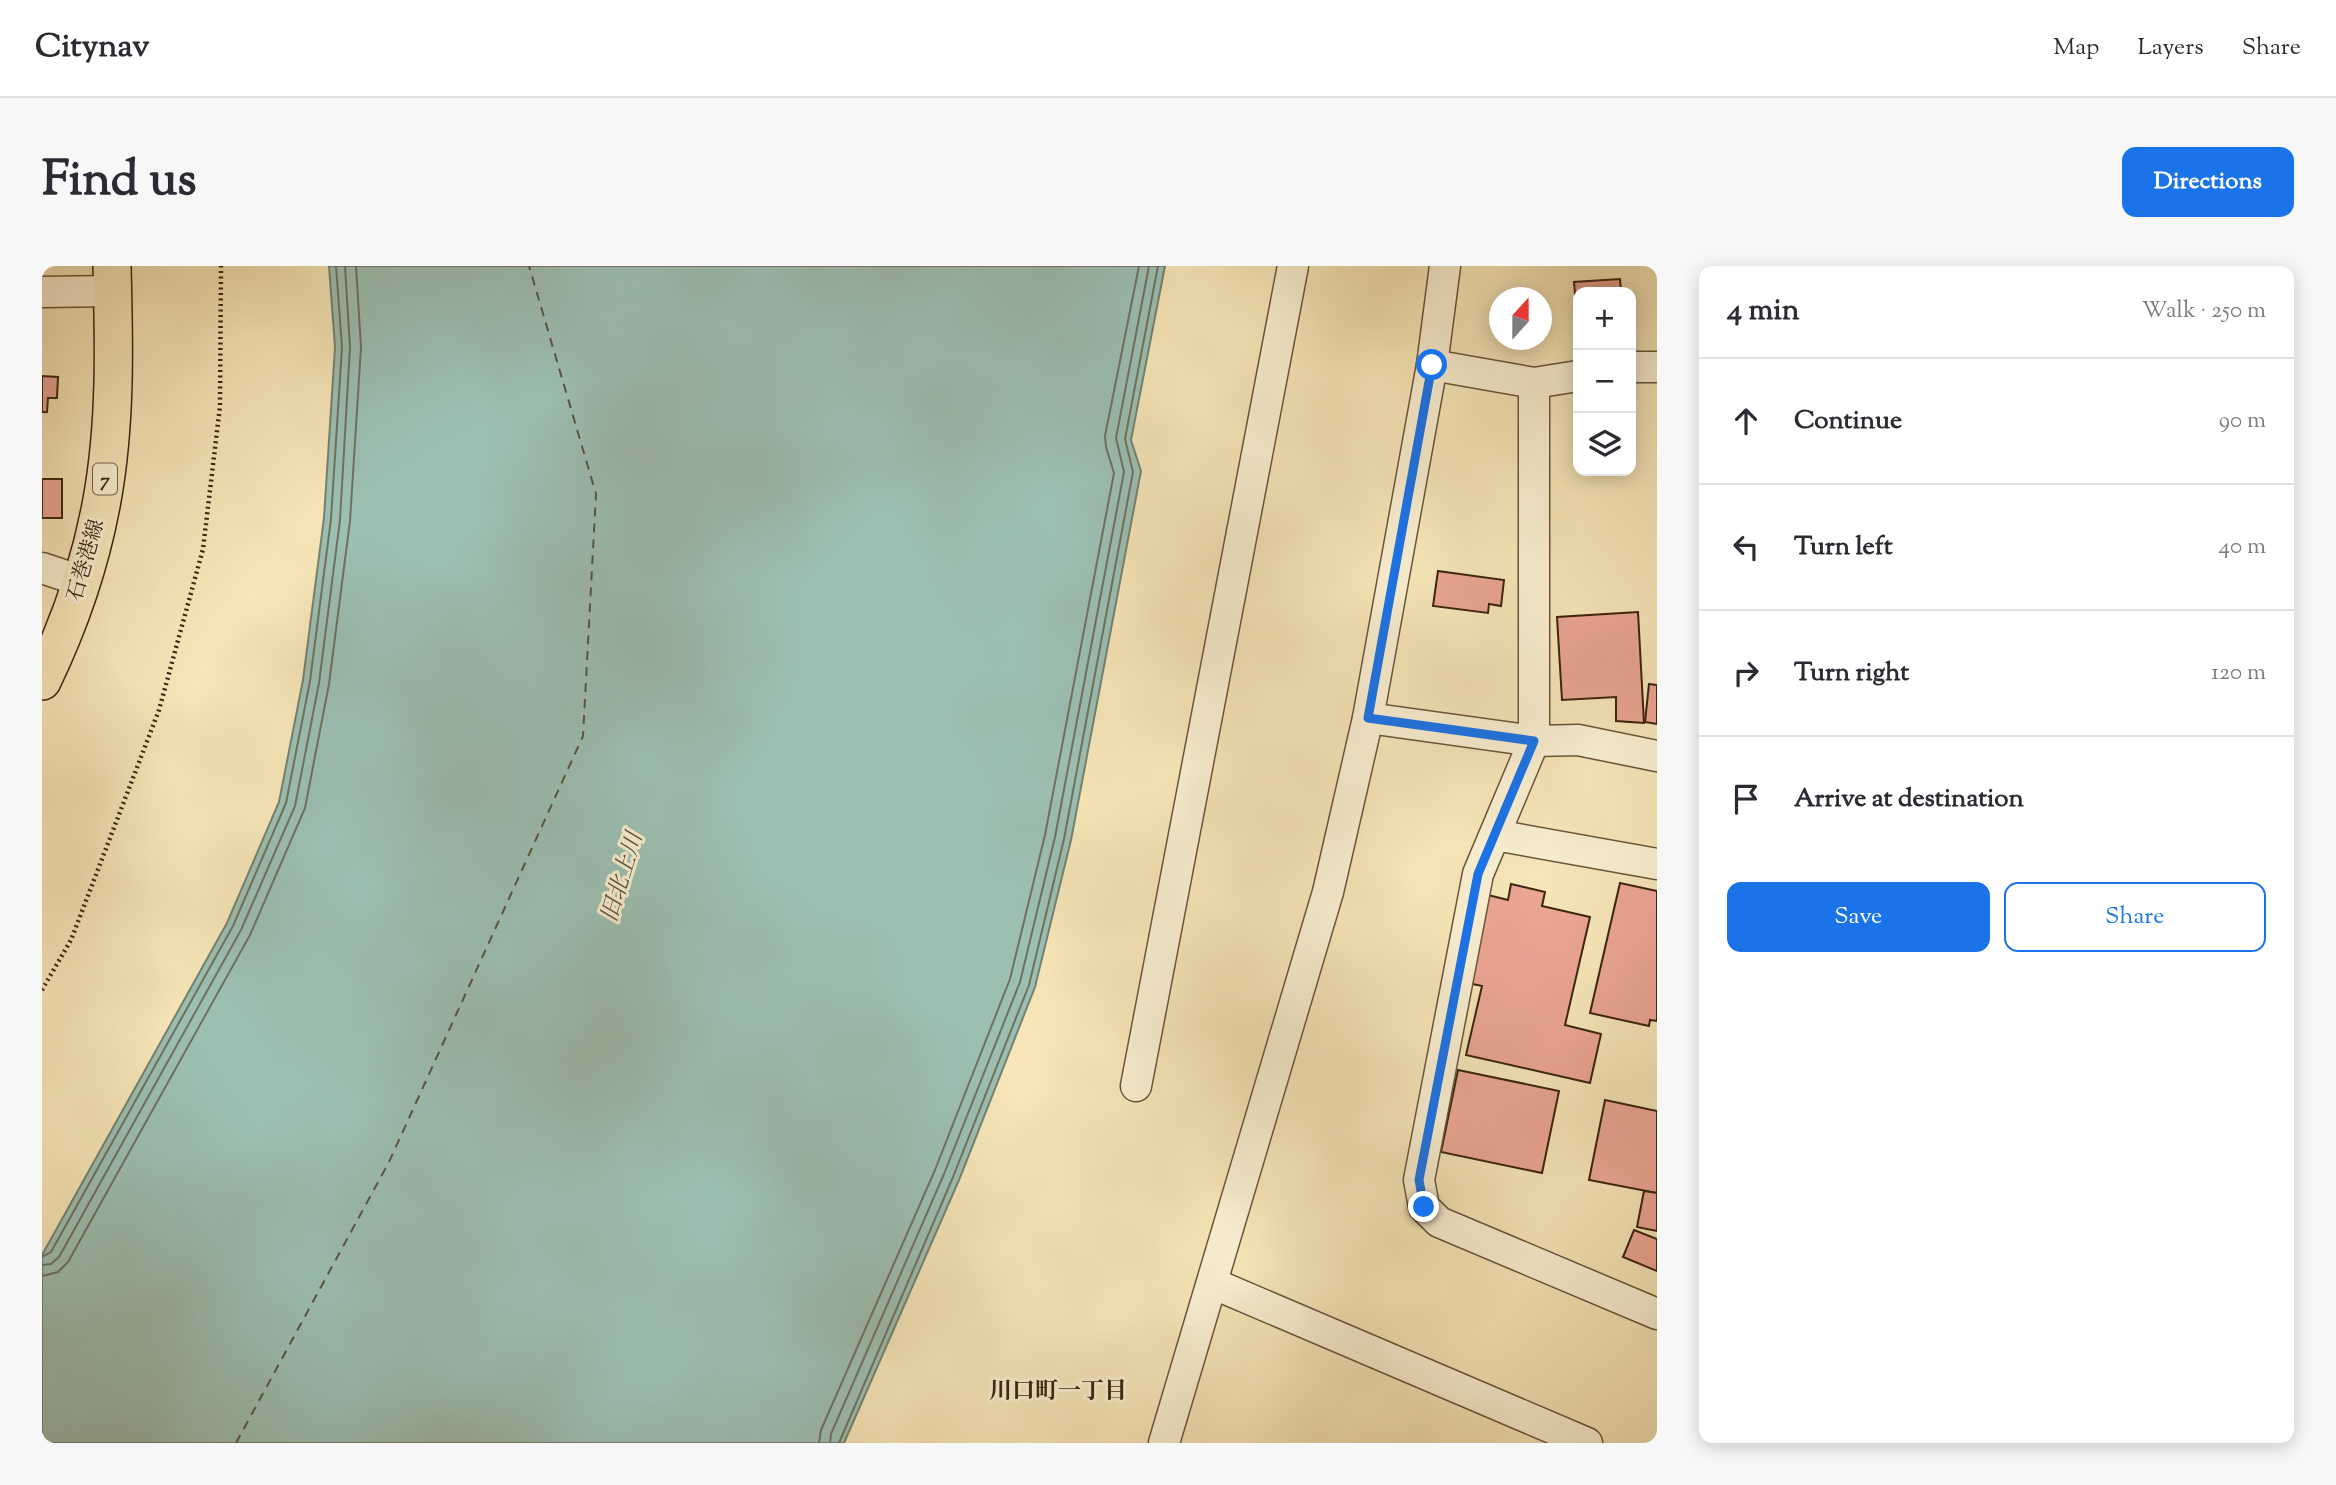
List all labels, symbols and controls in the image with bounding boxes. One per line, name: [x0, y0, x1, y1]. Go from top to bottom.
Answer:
text: Citynav: [35, 24, 150, 72]
text: Map: [2053, 31, 2099, 65]
text: Layers: [2137, 31, 2204, 65]
text: Share: [2242, 31, 2301, 65]
text: Find us: [42, 147, 196, 217]
button: Directions: [2122, 147, 2294, 217]
north arrow: [1489, 287, 1552, 350]
map controls: [1573, 287, 1636, 476]
button: +: [1573, 287, 1636, 350]
text: 4 min: [1727, 290, 1800, 333]
text: Walk · 250 m: [2142, 295, 2266, 328]
route start: [1416, 349, 1447, 380]
button: −: [1573, 350, 1636, 413]
icon: ahead: [1727, 402, 1765, 440]
text: Continue: [1794, 403, 1902, 440]
text: 90 m: [2219, 405, 2266, 438]
button: layers: [1573, 413, 1636, 476]
road number: 7: [93, 463, 117, 494]
street label: 石巻港線: [61, 516, 113, 605]
icon: left: [1727, 528, 1765, 566]
text: Turn left: [1794, 529, 1893, 566]
text: 40 m: [2219, 531, 2266, 564]
icon: right: [1727, 654, 1765, 692]
text: Turn right: [1794, 655, 1909, 692]
text: 120 m: [2211, 657, 2266, 690]
icon: arrive: [1727, 780, 1765, 818]
text: Arrive at destination: [1794, 781, 2024, 818]
water label: 旧北上川: [594, 826, 653, 927]
button: Save: [1727, 882, 1990, 952]
button: Share: [2004, 882, 2266, 952]
route end: [1408, 1191, 1439, 1222]
district label: 川口町一丁目: [989, 1376, 1127, 1409]

